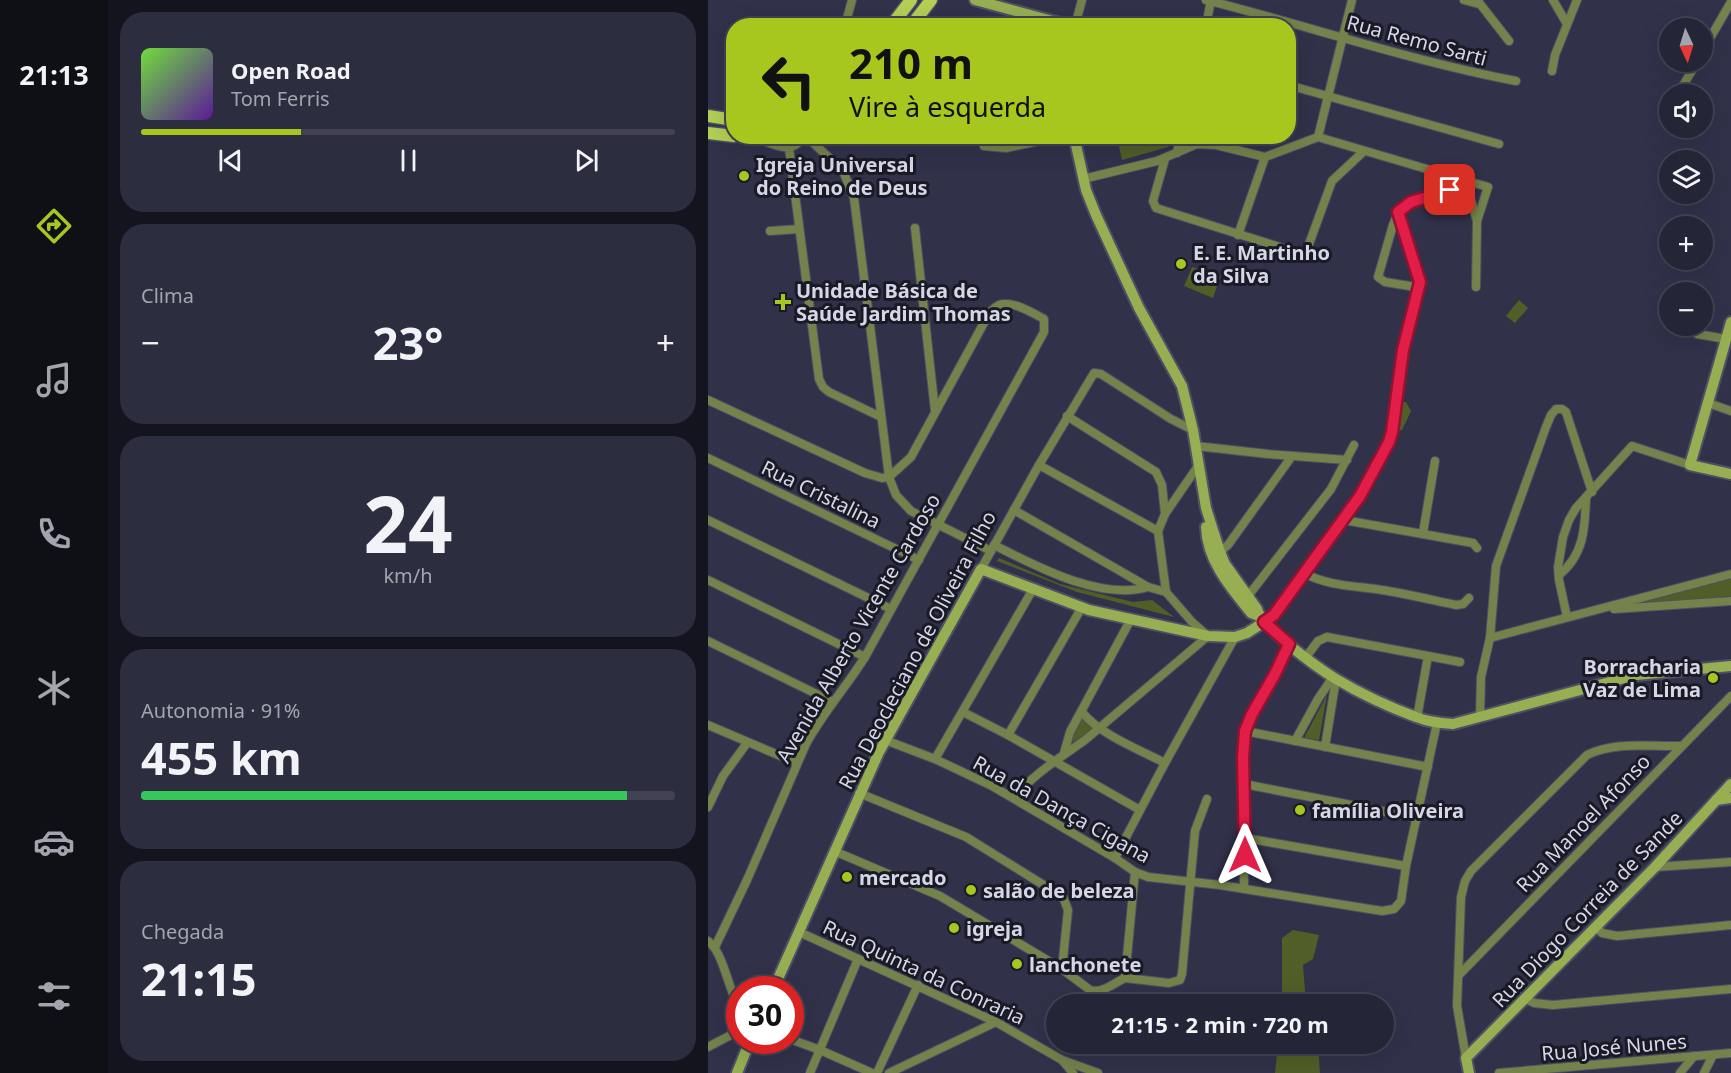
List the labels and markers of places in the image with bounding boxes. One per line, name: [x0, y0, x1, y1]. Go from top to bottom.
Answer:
place label: Igreja Universal do Reino de Deus: [756, 151, 927, 201]
pin: [1424, 164, 1475, 215]
marker: Igreja Universal do Reino de Deus: [737, 169, 751, 183]
place label: E. E. Martinho da Silva: [1193, 239, 1330, 289]
marker: E. E. Martinho da Silva: [1174, 257, 1188, 271]
place label: Unidade Básica de Saúde Jardim Thomas: [796, 277, 1011, 327]
marker: Unidade Básica de Saúde Jardim Thomas: [774, 293, 792, 311]
place label: Borracharia Vaz de Lima: [1583, 653, 1701, 703]
marker: Borracharia Vaz de Lima: [1706, 671, 1720, 685]
place label: família Oliveira: [1312, 797, 1464, 824]
marker: família Oliveira: [1293, 803, 1307, 817]
place label: mercado: [859, 864, 946, 891]
marker: mercado: [840, 870, 854, 884]
place label: salão de beleza: [983, 877, 1135, 904]
marker: salão de beleza: [964, 883, 978, 897]
place label: igreja: [966, 915, 1023, 942]
marker: igreja: [947, 921, 961, 935]
place label: lanchonete: [1029, 951, 1141, 978]
marker: lanchonete: [1010, 957, 1024, 971]

